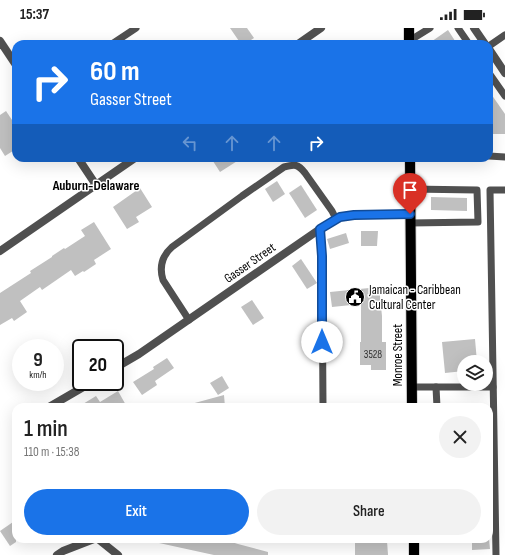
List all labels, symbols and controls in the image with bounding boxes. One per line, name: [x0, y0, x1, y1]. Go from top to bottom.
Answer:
text: 15:37: [20, 5, 49, 24]
text: 60 m: [90, 55, 139, 88]
icon: right: [24, 56, 76, 108]
text: Gasser Street: [90, 89, 172, 110]
icon: left: [179, 132, 201, 154]
icon: ahead: [221, 132, 243, 154]
icon: ahead: [263, 132, 285, 154]
icon: right: [305, 132, 327, 154]
pin: [393, 173, 427, 214]
district label: Auburn-Delaware: [52, 177, 139, 194]
icon: arrive: [399, 179, 421, 201]
street label: Gasser Street: [221, 239, 279, 286]
place label: Jamaican - Caribbean Cultural Center: [368, 282, 461, 313]
public building icon: Jamaican - Caribbean Cultural Center: [344, 286, 366, 308]
position arrow: [301, 321, 343, 363]
street label: Monroe Street: [390, 324, 406, 386]
speed limit sign: 20: [72, 339, 124, 391]
text: 9: [33, 348, 43, 372]
house number: 3528: [364, 348, 382, 361]
map controls: [457, 355, 493, 391]
button: layers: [457, 355, 493, 391]
text: km/h: [29, 369, 47, 381]
text: 1 min: [24, 414, 68, 443]
button: close: [439, 416, 481, 458]
text: 110 m · 15:38: [24, 444, 79, 460]
button: Exit: [24, 489, 249, 535]
button: Share: [257, 489, 481, 535]

